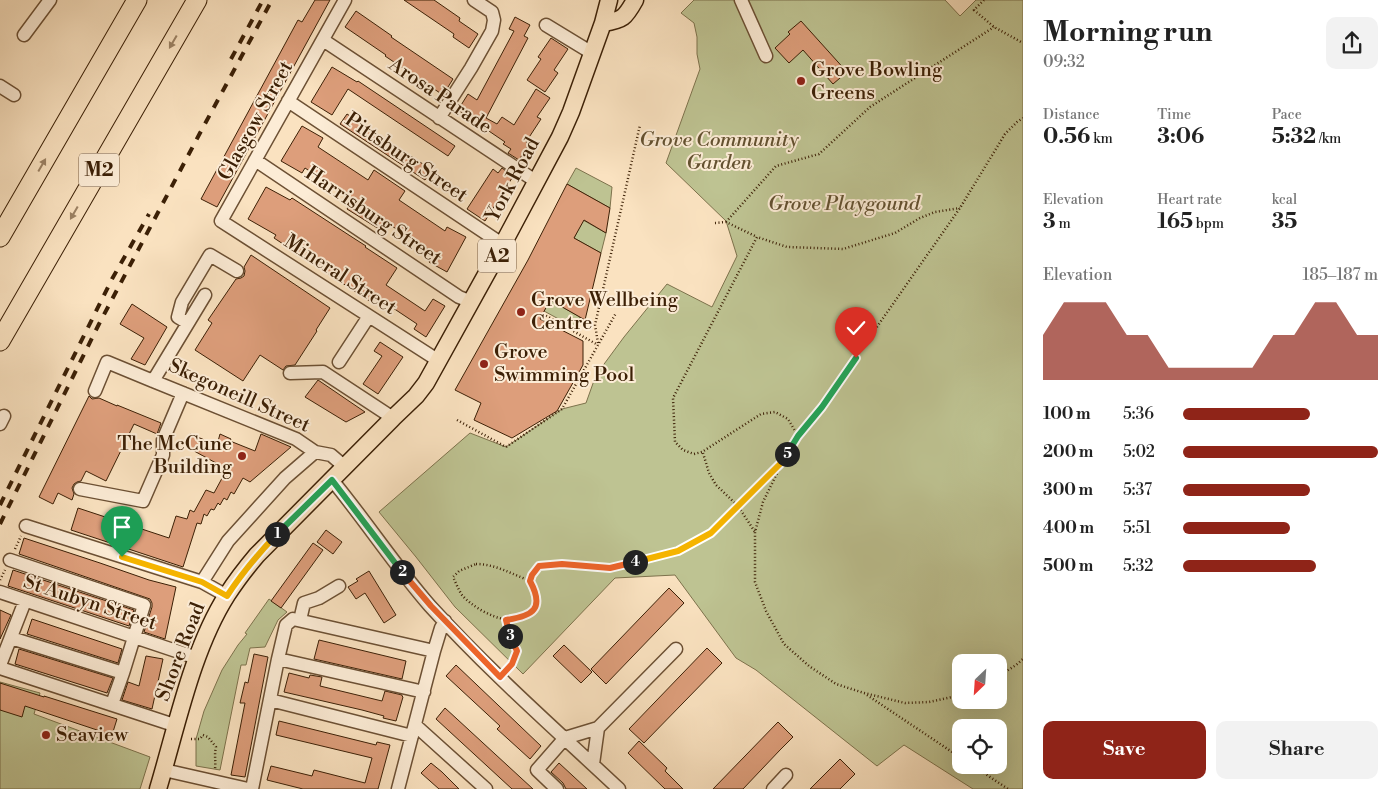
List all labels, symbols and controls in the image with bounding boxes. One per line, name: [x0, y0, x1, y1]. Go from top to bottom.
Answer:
text: Morning run: [1043, 15, 1212, 50]
button: share: [1326, 17, 1378, 69]
one-way arrow: [169, 35, 177, 50]
street label: Arosa Parade: [383, 52, 496, 140]
text: 09:32: [1043, 52, 1085, 72]
street label: Glasgow Street: [213, 57, 299, 185]
place label: Grove Bowling Greens: [811, 58, 943, 106]
marker: Grove Bowling Greens: [795, 75, 807, 87]
text: Distance: [1043, 106, 1100, 124]
text: Time: [1157, 106, 1191, 124]
text: Pace: [1272, 106, 1302, 124]
street label: Pittsburg Street: [340, 108, 472, 208]
text: 0.56: [1043, 124, 1090, 150]
text: 3:06: [1157, 124, 1204, 150]
text: 5:32: [1272, 124, 1316, 150]
park label: Grove Community Garden: [639, 128, 799, 176]
text: km: [1090, 130, 1113, 148]
text: /km: [1316, 130, 1341, 148]
street label: York Road: [480, 133, 546, 227]
road number: M2: [79, 154, 119, 186]
one-way arrow: [37, 158, 46, 171]
street label: Harrisburg Street: [300, 161, 446, 271]
text: Elevation: [1043, 191, 1104, 209]
text: Heart rate: [1157, 191, 1222, 209]
text: kcal: [1272, 191, 1297, 209]
park label: Grove Playgound: [768, 192, 921, 217]
one-way arrow: [70, 206, 78, 221]
text: 3: [1043, 209, 1056, 235]
text: 165: [1157, 209, 1193, 235]
text: 35: [1272, 209, 1297, 235]
text: m: [1056, 215, 1071, 233]
text: bpm: [1193, 215, 1224, 233]
street label: Mineral Street: [279, 229, 401, 321]
road number: A2: [478, 240, 516, 272]
text: Elevation: [1043, 265, 1112, 285]
text: 185–187 m: [1303, 265, 1378, 285]
place label: Grove Wellbeing Centre: [531, 288, 679, 336]
marker: Grove Wellbeing Centre: [515, 306, 527, 318]
pin: [835, 307, 877, 358]
icon: check: [842, 314, 870, 342]
place label: Grove Swimming Pool: [494, 340, 634, 388]
street label: Skegoneill Street: [164, 354, 314, 438]
marker: Grove Swimming Pool: [478, 358, 490, 370]
text: 100 m: [1043, 404, 1091, 424]
text: 5:36: [1123, 404, 1154, 424]
place label: The McCune Building: [117, 432, 233, 480]
pin: 5: [774, 442, 800, 466]
text: 200 m: [1043, 442, 1093, 462]
text: 5:02: [1123, 442, 1155, 462]
text: 5: [783, 445, 792, 463]
marker: The McCune Building: [236, 450, 248, 462]
text: 300 m: [1043, 480, 1093, 500]
text: 5:37: [1123, 480, 1152, 500]
pin: [101, 506, 143, 557]
icon: arrive: [108, 513, 136, 541]
text: 400 m: [1043, 518, 1094, 538]
text: 5:51: [1123, 518, 1151, 538]
pin: 1: [264, 522, 290, 546]
text: 1: [274, 525, 281, 543]
pin: 4: [622, 550, 648, 574]
text: 4: [631, 553, 640, 571]
text: 500 m: [1043, 556, 1093, 576]
text: 5:32: [1123, 556, 1153, 576]
pin: 2: [390, 560, 414, 584]
text: 2: [398, 563, 407, 581]
street label: St Aubyn Street: [20, 570, 160, 636]
street label: Shore Road: [151, 599, 211, 705]
pin: 3: [498, 624, 522, 648]
text: 3: [506, 627, 515, 645]
north arrow: [952, 654, 1008, 709]
map controls: [952, 654, 1007, 774]
button: locate: [952, 719, 1007, 774]
button: Save: [1043, 721, 1206, 779]
button: Share: [1216, 721, 1378, 779]
place label: Seaview: [56, 723, 129, 748]
marker: Seaview: [40, 729, 52, 741]

